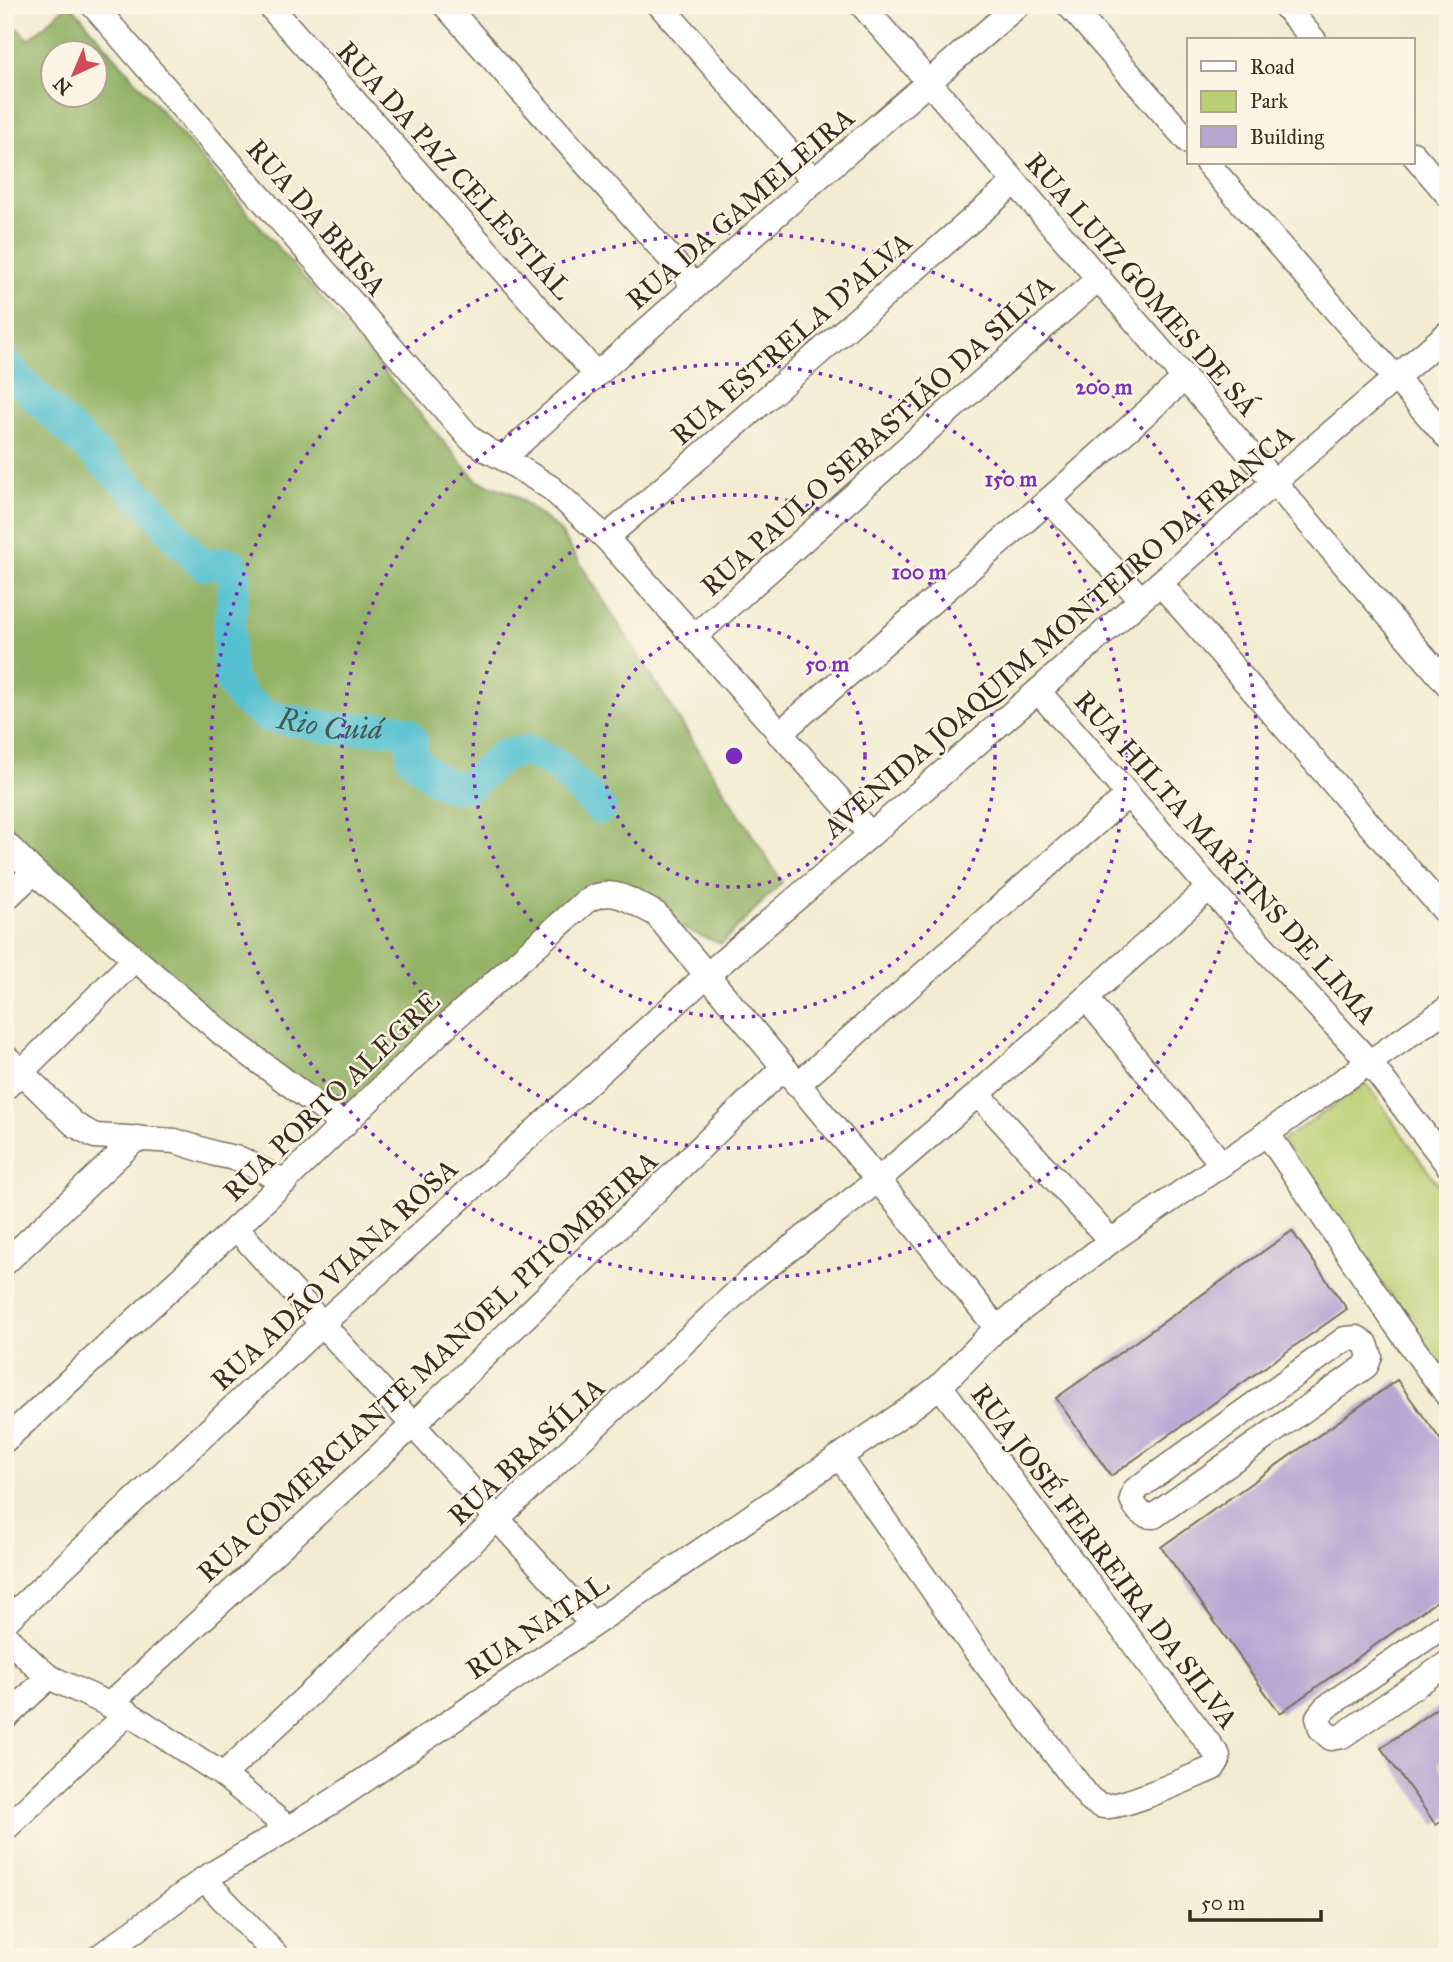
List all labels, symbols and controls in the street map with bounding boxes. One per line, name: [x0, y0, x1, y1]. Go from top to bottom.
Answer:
street label: RUA DA PAZ CELESTIAL: [329, 34, 580, 307]
north arrow: [38, 38, 108, 108]
legend: [1187, 38, 1414, 164]
text: Road: [1250, 54, 1295, 80]
text: N: [49, 72, 76, 100]
text: Park: [1250, 88, 1288, 114]
street label: RUA DA GAMELEIRA: [619, 100, 862, 317]
text: Building: [1250, 124, 1324, 150]
street label: RUA DA BRISA: [239, 132, 394, 303]
street label: RUA LUIZ GOMES DE SÁ: [1018, 145, 1266, 423]
street label: RUA ESTRELA D'ALVA: [664, 224, 919, 453]
street label: RUA PAULO SEBASTIÃO DA SILVA: [693, 267, 1061, 603]
text: 200 m: [1076, 374, 1133, 400]
street label: AVENIDA JOAQUIM MONTEIRO DA FRANCA: [815, 417, 1301, 846]
text: 150 m: [985, 466, 1037, 492]
text: 100 m: [892, 559, 947, 585]
text: 50 m: [805, 651, 849, 677]
street label: RUA HILTA MARTINS DE LIMA: [1067, 683, 1385, 1031]
water label: Rio Cuiá: [274, 700, 387, 748]
centre of rings: [722, 744, 746, 768]
street label: RUA PORTO ALEGRE: [216, 984, 447, 1209]
street label: RUA COMERCIANTE MANOEL PITOMBEIRA: [190, 1143, 665, 1590]
street label: RUA ADÃO VIANA ROSA: [204, 1151, 465, 1398]
street label: RUA BRASÍLIA: [441, 1370, 612, 1533]
street label: RUA JOSÉ FERREIRA DA SILVA: [963, 1377, 1246, 1736]
street label: RUA NATAL: [459, 1566, 616, 1687]
scale bar: [1190, 1878, 1322, 1922]
text: 50 m: [1201, 1890, 1246, 1916]

